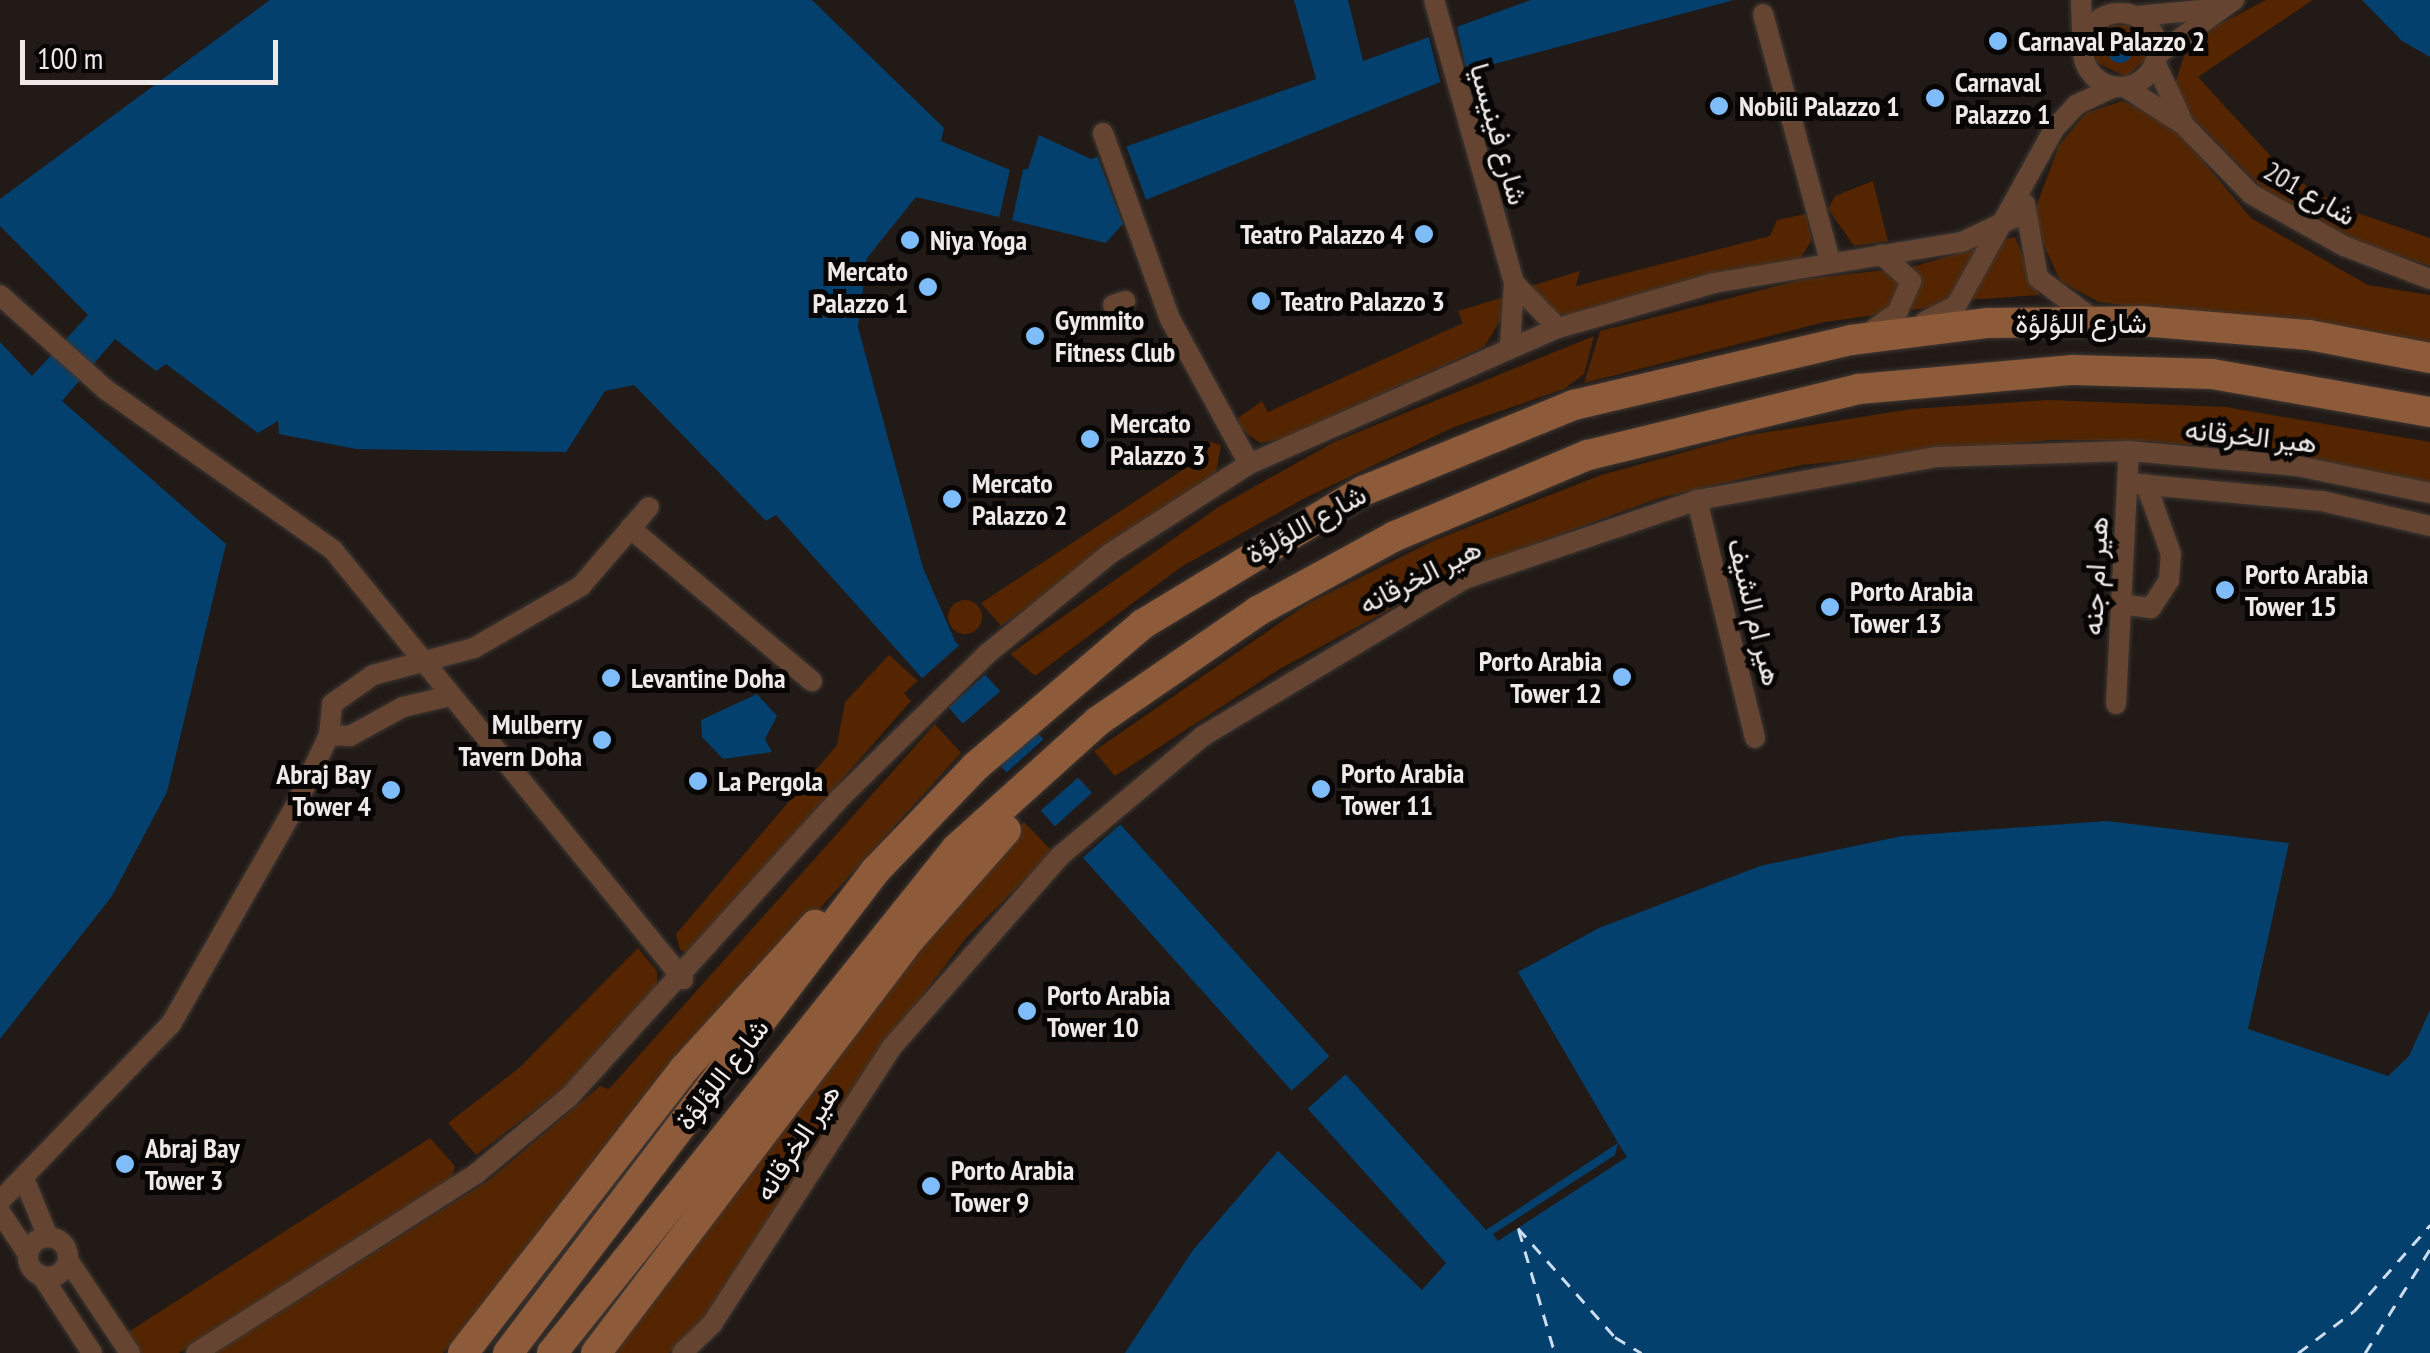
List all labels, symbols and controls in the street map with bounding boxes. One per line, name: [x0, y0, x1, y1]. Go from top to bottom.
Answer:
scale bar: [25, 20, 282, 82]
place label: Carnaval Palazzo 2: [2018, 24, 2205, 58]
marker: Carnaval Palazzo 2: [1987, 30, 2009, 52]
text: 100 m: [37, 38, 103, 77]
street label: شارع فينيسيا: [1463, 59, 1535, 209]
place label: Carnaval Palazzo 1: [1955, 65, 2050, 131]
marker: Carnaval Palazzo 1: [1924, 87, 1946, 109]
place label: Nobili Palazzo 1: [1739, 89, 1900, 123]
marker: Nobili Palazzo 1: [1708, 95, 1730, 117]
street label: شارع 201: [2258, 153, 2362, 233]
place label: Teatro Palazzo 4: [1240, 217, 1404, 251]
place label: Niya Yoga: [930, 223, 1028, 257]
marker: Teatro Palazzo 4: [1413, 223, 1435, 245]
marker: Niya Yoga: [899, 229, 921, 251]
place label: Mercato Palazzo 1: [813, 254, 908, 320]
marker: Mercato Palazzo 1: [917, 276, 939, 298]
place label: Teatro Palazzo 3: [1281, 284, 1445, 318]
marker: Teatro Palazzo 3: [1250, 290, 1272, 312]
place label: Gymmito Fitness Club: [1055, 303, 1176, 369]
street label: شارع اللؤلؤة: [2015, 306, 2147, 340]
marker: Gymmito Fitness Club: [1024, 325, 1046, 347]
place label: Mercato Palazzo 3: [1110, 406, 1205, 472]
street label: هير الخرقانه: [2183, 412, 2319, 460]
marker: Mercato Palazzo 3: [1079, 428, 1101, 450]
place label: Mercato Palazzo 2: [972, 466, 1067, 532]
street label: شارع اللؤلؤة: [1240, 477, 1372, 571]
marker: Mercato Palazzo 2: [941, 488, 963, 510]
street label: هير ام جنه: [2075, 516, 2115, 636]
street label: هير الخرقانه: [1353, 531, 1487, 621]
street label: هير ام الشيف: [1720, 535, 1790, 689]
place label: Porto Arabia Tower 15: [2245, 557, 2369, 623]
place label: Porto Arabia Tower 13: [1850, 574, 1974, 640]
marker: Porto Arabia Tower 15: [2214, 579, 2236, 601]
marker: Porto Arabia Tower 13: [1819, 596, 1841, 618]
place label: Porto Arabia Tower 12: [1478, 644, 1602, 710]
place label: Levantine Doha: [631, 661, 785, 695]
marker: Porto Arabia Tower 12: [1611, 666, 1633, 688]
marker: Levantine Doha: [600, 667, 622, 689]
place label: Mulberry Tavern Doha: [458, 707, 582, 773]
marker: Mulberry Tavern Doha: [591, 729, 613, 751]
place label: Porto Arabia Tower 11: [1341, 756, 1465, 822]
place label: Abraj Bay Tower 4: [276, 757, 371, 823]
place label: La Pergola: [718, 764, 823, 798]
marker: La Pergola: [687, 770, 709, 792]
marker: Porto Arabia Tower 11: [1310, 778, 1332, 800]
marker: Abraj Bay Tower 4: [380, 779, 402, 801]
place label: Porto Arabia Tower 10: [1047, 978, 1171, 1044]
marker: Porto Arabia Tower 10: [1016, 1000, 1038, 1022]
street label: شارع اللؤلؤة: [668, 1012, 776, 1136]
street label: هير الخرقانه: [747, 1077, 847, 1207]
place label: Abraj Bay Tower 3: [145, 1131, 240, 1197]
marker: Abraj Bay Tower 3: [114, 1153, 136, 1175]
place label: Porto Arabia Tower 9: [951, 1153, 1075, 1219]
marker: Porto Arabia Tower 9: [920, 1175, 942, 1197]

